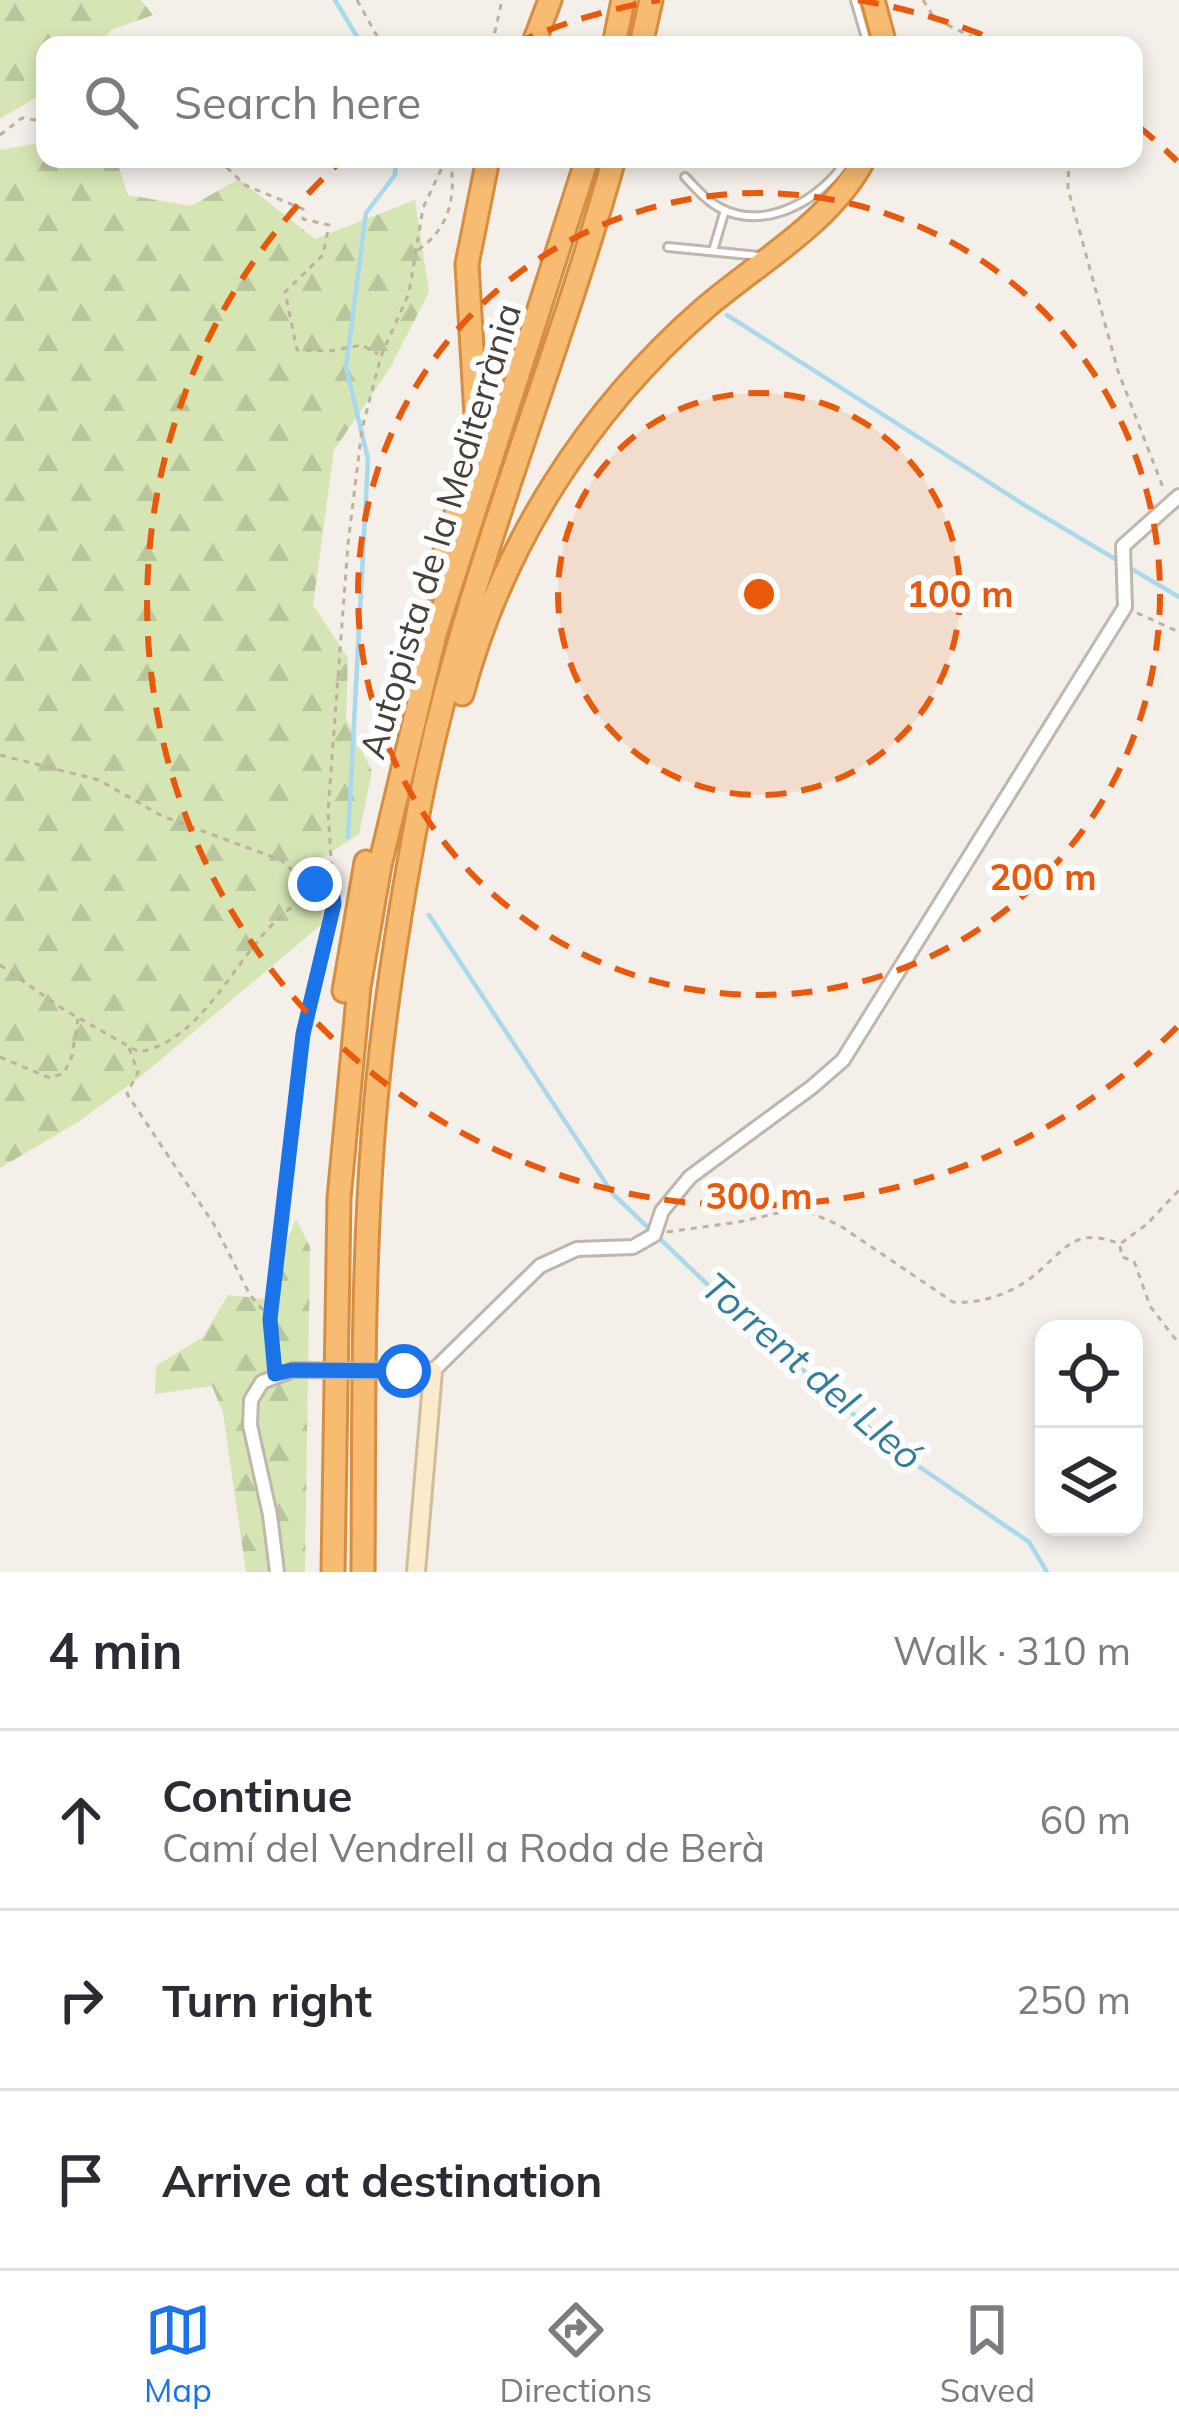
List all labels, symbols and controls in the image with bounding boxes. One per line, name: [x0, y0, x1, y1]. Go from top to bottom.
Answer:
search box: [36, 36, 1143, 168]
icon: search: [78, 69, 144, 135]
text: Search here: [174, 74, 421, 130]
street label: Autopista de la Mediterrània: [349, 298, 530, 764]
text: 100 m: [906, 571, 1014, 616]
centre of rings: [738, 573, 780, 615]
text: 200 m: [989, 854, 1097, 899]
route end: [288, 857, 342, 911]
text: 300 m: [705, 1173, 813, 1218]
water label: Torrent del Lleó: [692, 1261, 933, 1480]
map controls: [1035, 1320, 1143, 1536]
button: locate: [1035, 1320, 1143, 1428]
route start: [377, 1344, 431, 1398]
button: layers: [1035, 1428, 1143, 1536]
text: 4 min: [48, 1618, 183, 1682]
text: Walk · 310 m: [893, 1626, 1131, 1675]
text: Continue: [162, 1767, 352, 1823]
icon: ahead: [48, 1787, 114, 1853]
text: 60 m: [1040, 1795, 1131, 1844]
text: Camí del Vendrell a Roda de Berà: [162, 1823, 765, 1872]
icon: right: [48, 1967, 114, 2033]
text: Turn right: [162, 1972, 372, 2028]
text: 250 m: [1016, 1975, 1131, 2024]
icon: arrive: [48, 2147, 114, 2213]
text: Arrive at destination: [162, 2152, 602, 2208]
tab: Map: [144, 2297, 212, 2410]
tab: Directions: [500, 2297, 652, 2410]
tab: Saved: [940, 2297, 1035, 2410]

